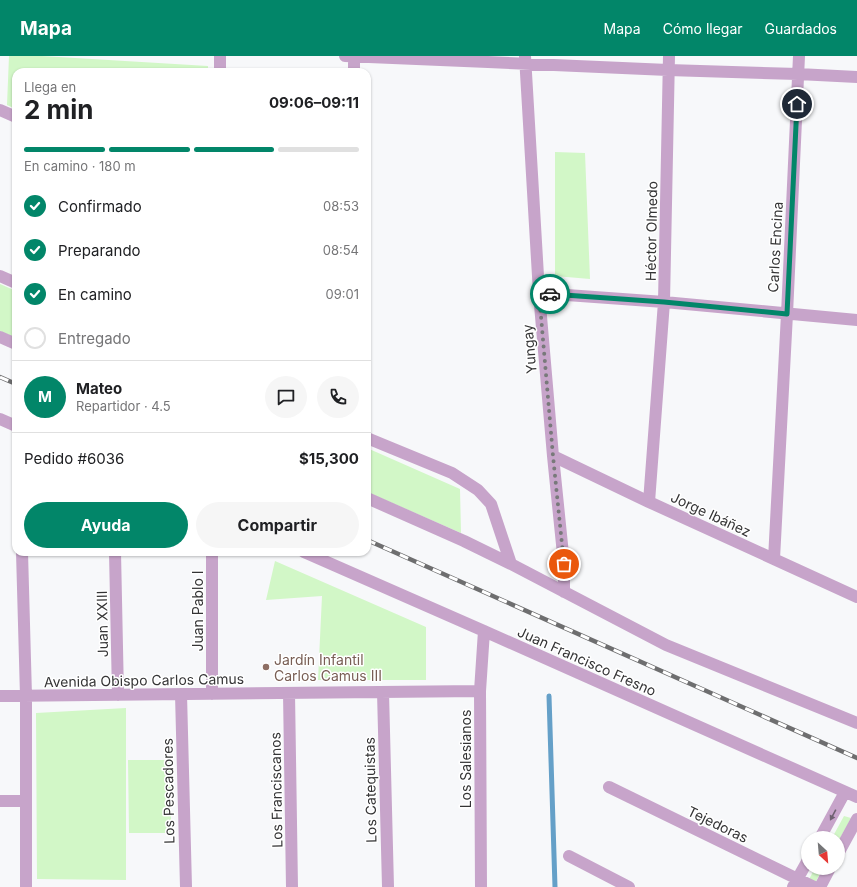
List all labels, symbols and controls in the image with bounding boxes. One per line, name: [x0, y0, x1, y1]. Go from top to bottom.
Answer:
text: Mapa: [20, 17, 72, 40]
text: Mapa: [604, 20, 641, 37]
text: Cómo llegar: [663, 20, 743, 37]
text: Guardados: [765, 20, 837, 37]
text: Llega en: [24, 79, 76, 95]
pin: [780, 87, 814, 121]
text: 09:06–09:11: [269, 93, 359, 112]
icon: home: [786, 93, 808, 115]
text: 2 min: [24, 94, 94, 125]
text: En camino · 180 m: [24, 158, 136, 174]
street label: Héctor Olmedo: [642, 181, 660, 281]
icon: check: [24, 195, 46, 217]
text: Confirmado: [58, 197, 142, 216]
text: 08:53: [323, 198, 359, 214]
street label: Carlos Encina: [764, 201, 786, 293]
icon: check: [24, 239, 46, 261]
text: Preparando: [58, 241, 141, 260]
text: 08:54: [323, 242, 359, 258]
courier: [530, 274, 570, 314]
icon: check: [24, 283, 46, 305]
icon: car: [539, 283, 561, 305]
text: En camino: [58, 285, 132, 304]
text: 09:01: [326, 286, 359, 302]
street label: Yungay: [518, 323, 540, 374]
text: Entregado: [58, 329, 131, 348]
button: chat: [265, 376, 307, 418]
button: phone: [317, 376, 359, 418]
text: Mateo: [76, 379, 122, 398]
text: M: [38, 387, 52, 406]
text: Repartidor · 4.5: [76, 398, 171, 414]
text: Pedido #6036: [24, 449, 124, 468]
text: $15,300: [299, 449, 359, 468]
street label: Jorge Ibáñez: [668, 488, 754, 540]
button: Ayuda: [24, 502, 188, 548]
button: Compartir: [196, 502, 359, 548]
pin: [547, 547, 581, 581]
icon: bag: [553, 553, 575, 575]
street label: Juan Pablo I: [189, 570, 206, 652]
street label: Juan XXIII: [93, 590, 111, 658]
street label: Juan Francisco Fresno: [515, 623, 659, 699]
place label: Jardín Infantil Carlos Camus III: [274, 651, 382, 684]
marker: Jardín Infantil Carlos Camus III: [261, 662, 271, 672]
street label: Avenida Obispo Carlos Camus: [44, 670, 244, 690]
street label: Los Salesianos: [457, 710, 474, 808]
street label: Los Franciscanos: [266, 732, 286, 848]
street label: Los Catequistas: [361, 737, 379, 843]
street label: Los Pescadores: [159, 738, 177, 844]
street label: Tejedoras: [685, 802, 751, 846]
one-way arrow: [830, 809, 836, 821]
north arrow: [801, 831, 845, 875]
map controls: [801, 831, 845, 875]

